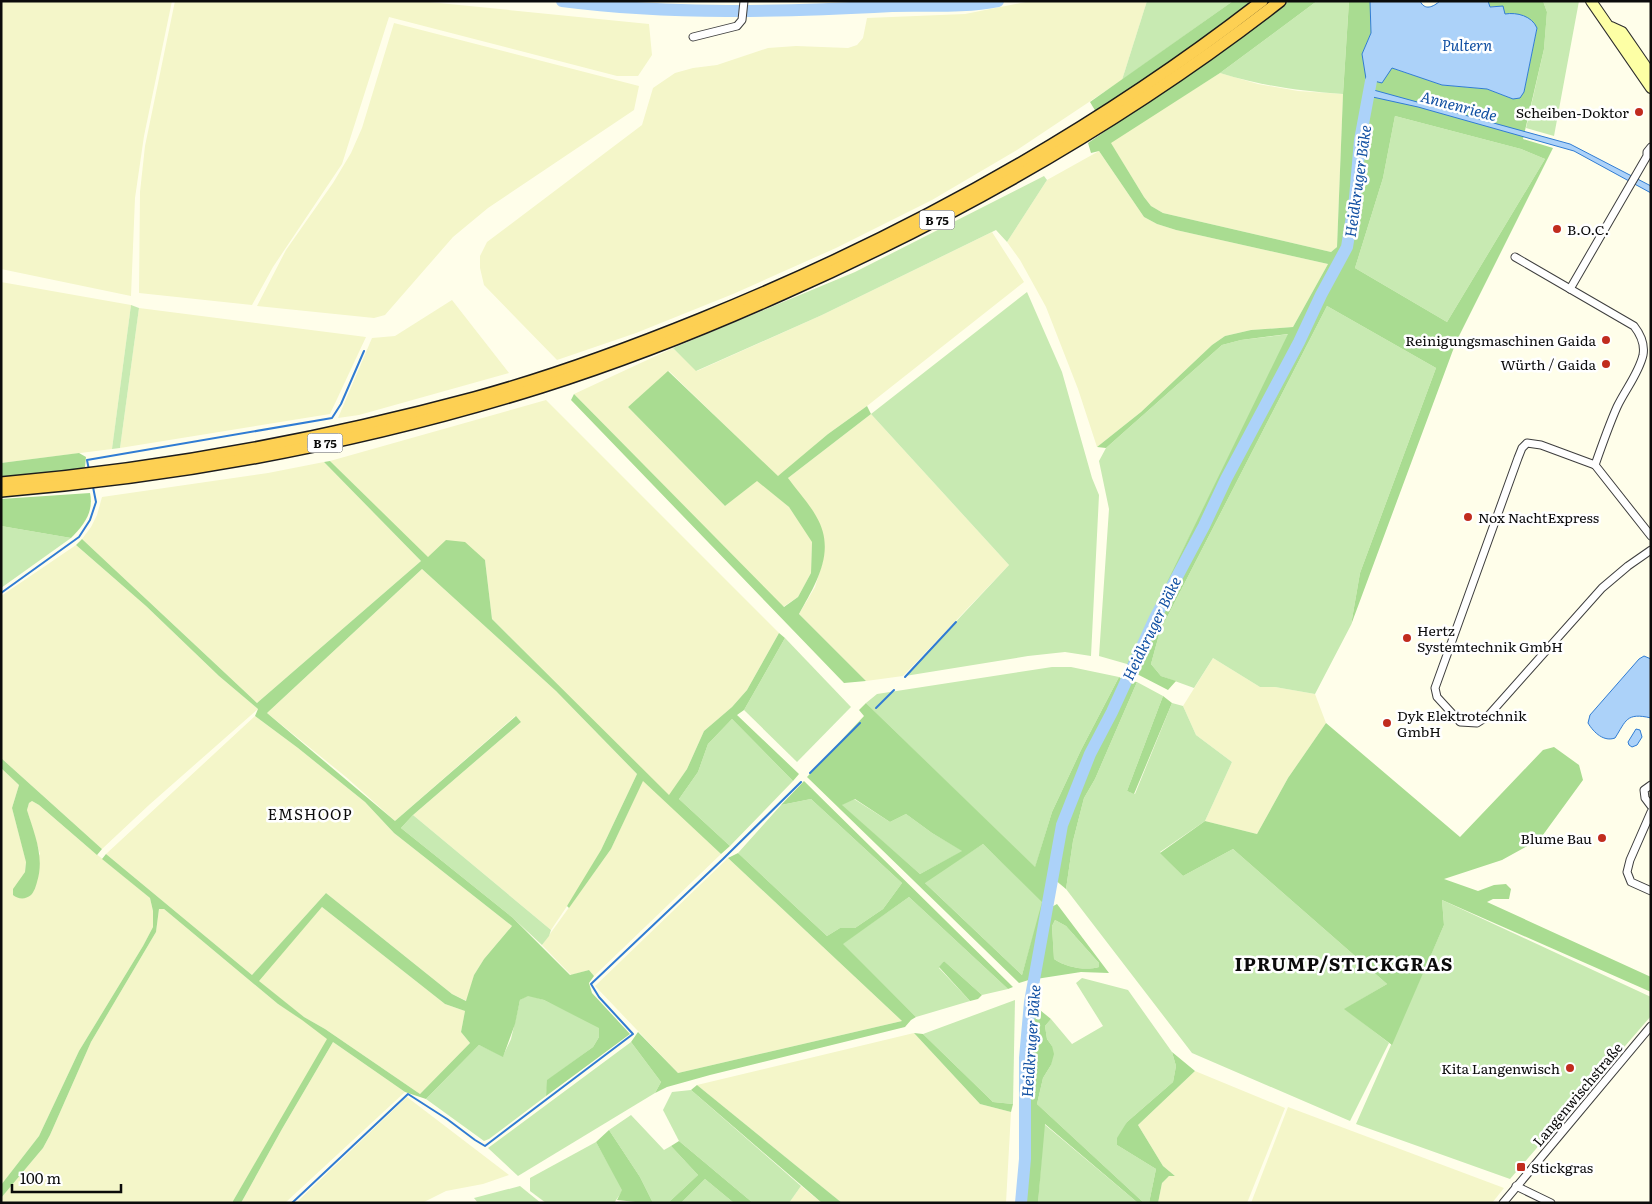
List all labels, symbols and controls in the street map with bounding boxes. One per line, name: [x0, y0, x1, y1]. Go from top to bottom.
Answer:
water label: Pultern: [1442, 33, 1492, 56]
water label: Annenriede: [1418, 84, 1500, 126]
place label: Scheiben-Doktor: [1516, 102, 1629, 122]
marker: Scheiben-Doktor: [1633, 106, 1645, 118]
water label: Heidkruger Bäke: [1338, 123, 1376, 239]
road number: B 75: [920, 210, 954, 230]
place label: B.O.C.: [1567, 219, 1609, 239]
marker: B.O.C.: [1551, 223, 1563, 235]
place label: Reinigungsmaschinen Gaida: [1405, 330, 1596, 350]
marker: Reinigungsmaschinen Gaida: [1600, 334, 1612, 346]
place label: Würth / Gaida: [1500, 354, 1596, 374]
marker: Würth / Gaida: [1600, 358, 1612, 370]
road number: B 75: [308, 433, 342, 452]
place label: Nox NachtExpress: [1478, 507, 1599, 527]
marker: Nox NachtExpress: [1462, 511, 1474, 523]
water label: Heidkruger Bäke: [1116, 572, 1186, 684]
place label: Hertz Systemtechnik GmbH: [1417, 620, 1563, 656]
marker: Hertz Systemtechnik GmbH: [1401, 632, 1413, 644]
place label: Dyk Elektrotechnik GmbH: [1397, 705, 1527, 741]
marker: Dyk Elektrotechnik GmbH: [1381, 717, 1393, 729]
district label: EMSHOOP: [268, 802, 353, 825]
place label: Blume Bau: [1521, 828, 1592, 848]
marker: Blume Bau: [1596, 832, 1608, 844]
district label: IPRUMP/STICKGRAS: [1234, 949, 1454, 977]
water label: Heidkruger Bäke: [1015, 984, 1045, 1098]
street label: Langenwischstraße: [1527, 1038, 1627, 1150]
place label: Kita Langenwisch: [1441, 1058, 1560, 1078]
marker: Kita Langenwisch: [1564, 1062, 1576, 1074]
place label: Stickgras: [1531, 1157, 1593, 1177]
marker: Stickgras: [1515, 1161, 1527, 1173]
scale bar: [12, 1162, 121, 1194]
text: 100 m: [20, 1166, 61, 1189]

